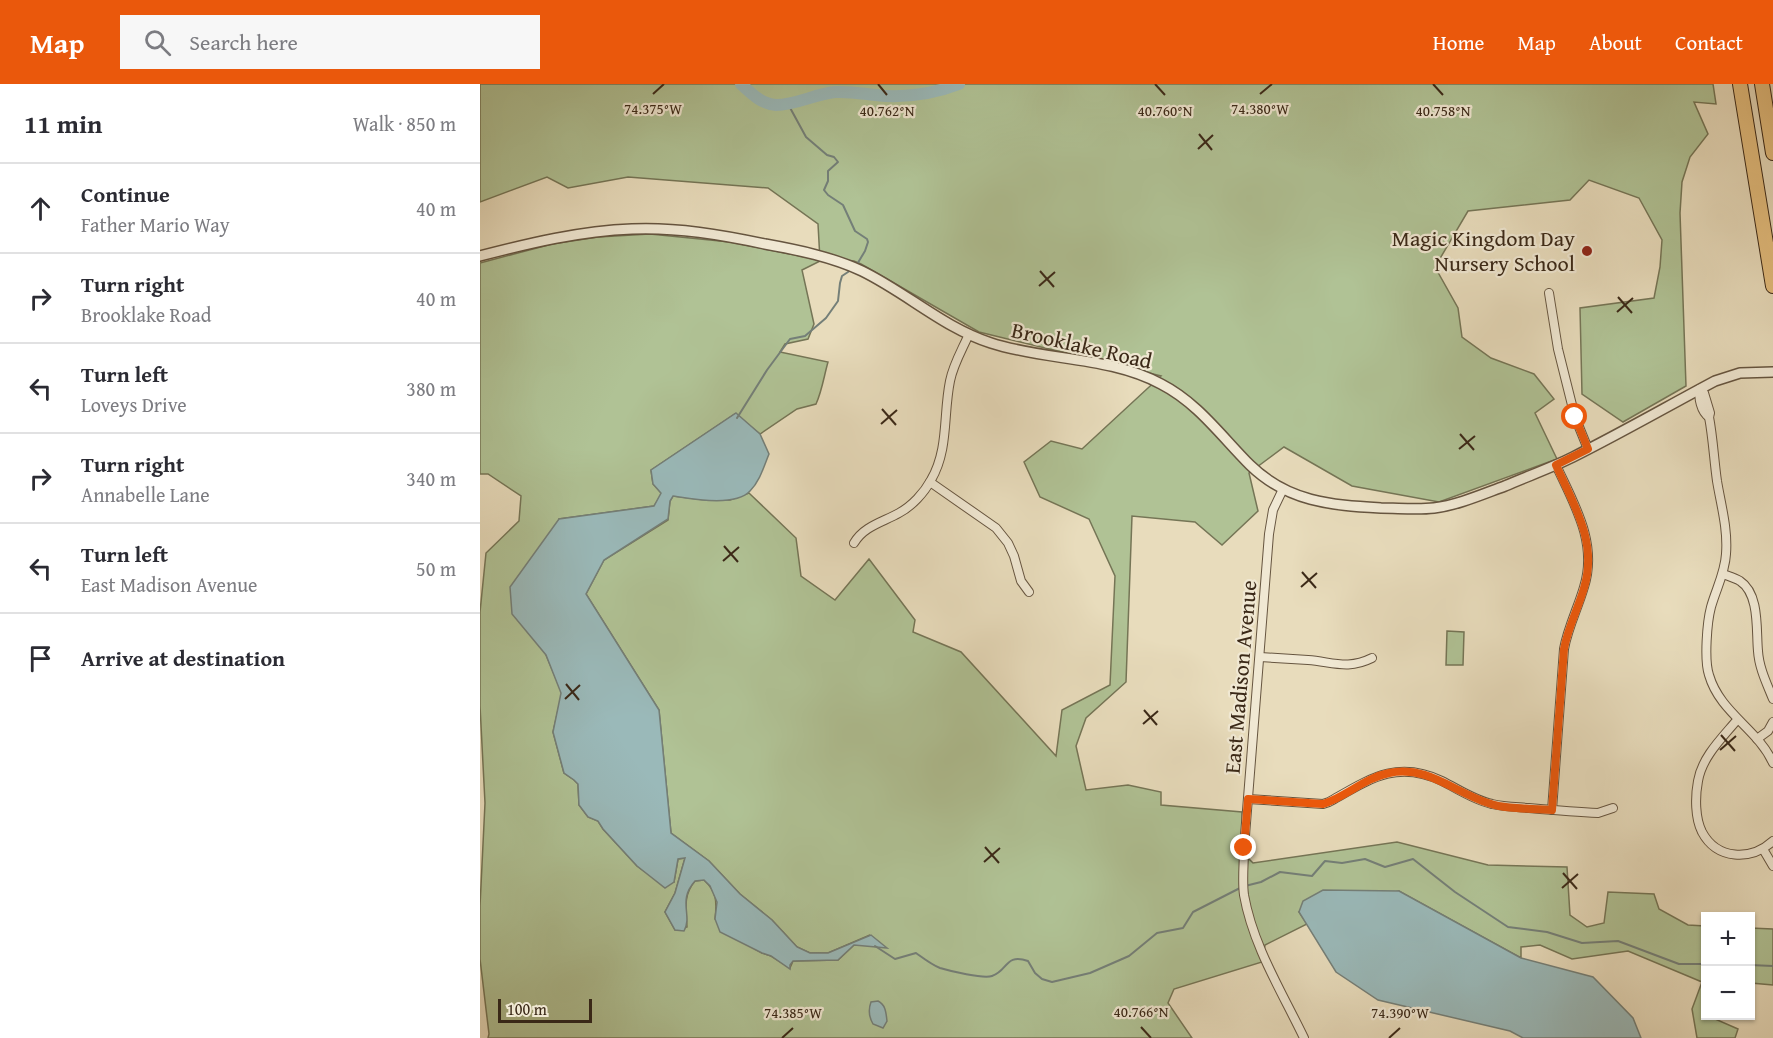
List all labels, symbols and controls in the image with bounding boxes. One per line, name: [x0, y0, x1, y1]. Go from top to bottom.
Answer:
search box: [120, 15, 540, 69]
text: Map: [30, 22, 84, 63]
icon: search: [141, 26, 174, 59]
text: Search here: [189, 26, 298, 58]
text: Home: [1433, 27, 1484, 58]
text: Map: [1517, 27, 1556, 58]
text: About: [1589, 27, 1642, 58]
text: Contact: [1675, 27, 1743, 58]
text: 74.375°W: [624, 98, 682, 119]
text: 74.380°W: [1231, 98, 1289, 119]
text: 40.762°N: [860, 100, 915, 121]
text: 40.760°N: [1138, 100, 1193, 121]
text: 40.758°N: [1416, 100, 1471, 121]
text: 11 min: [24, 104, 102, 143]
text: Walk · 850 m: [353, 109, 456, 138]
text: Continue: [81, 178, 170, 210]
icon: ahead: [24, 192, 57, 225]
text: 40 m: [416, 194, 456, 223]
text: Father Mario Way: [81, 210, 230, 239]
place label: Magic Kingdom Day Nursery School: [1392, 222, 1575, 279]
marker: Magic Kingdom Day Nursery School: [1580, 244, 1594, 258]
text: Turn right: [81, 268, 184, 300]
icon: right: [24, 282, 57, 315]
text: 40 m: [416, 284, 456, 313]
text: Brooklake Road: [81, 300, 211, 329]
street label: Brooklake Road: [1009, 313, 1156, 377]
text: Turn left: [81, 358, 168, 390]
icon: left: [24, 372, 57, 405]
text: 380 m: [406, 374, 456, 403]
text: Loveys Drive: [81, 390, 187, 419]
route start: [1561, 403, 1587, 429]
text: Turn right: [81, 448, 184, 480]
icon: right: [24, 462, 57, 495]
text: 340 m: [406, 464, 456, 493]
text: Annabelle Lane: [81, 480, 210, 509]
text: Turn left: [81, 538, 168, 570]
icon: left: [24, 552, 57, 585]
text: 50 m: [416, 554, 456, 583]
text: East Madison Avenue: [81, 570, 257, 599]
street label: East Madison Avenue: [1216, 579, 1264, 775]
icon: arrive: [24, 642, 57, 675]
text: Arrive at destination: [81, 642, 285, 674]
route end: [1230, 834, 1256, 860]
map controls: [1701, 912, 1755, 1020]
button: +: [1701, 912, 1755, 966]
button: −: [1701, 966, 1755, 1020]
scale bar: [498, 996, 592, 1024]
text: 100 m: [507, 997, 547, 1021]
text: 40.766°N: [1114, 1001, 1169, 1022]
text: 74.385°W: [764, 1002, 822, 1023]
text: 74.390°W: [1371, 1002, 1429, 1023]

